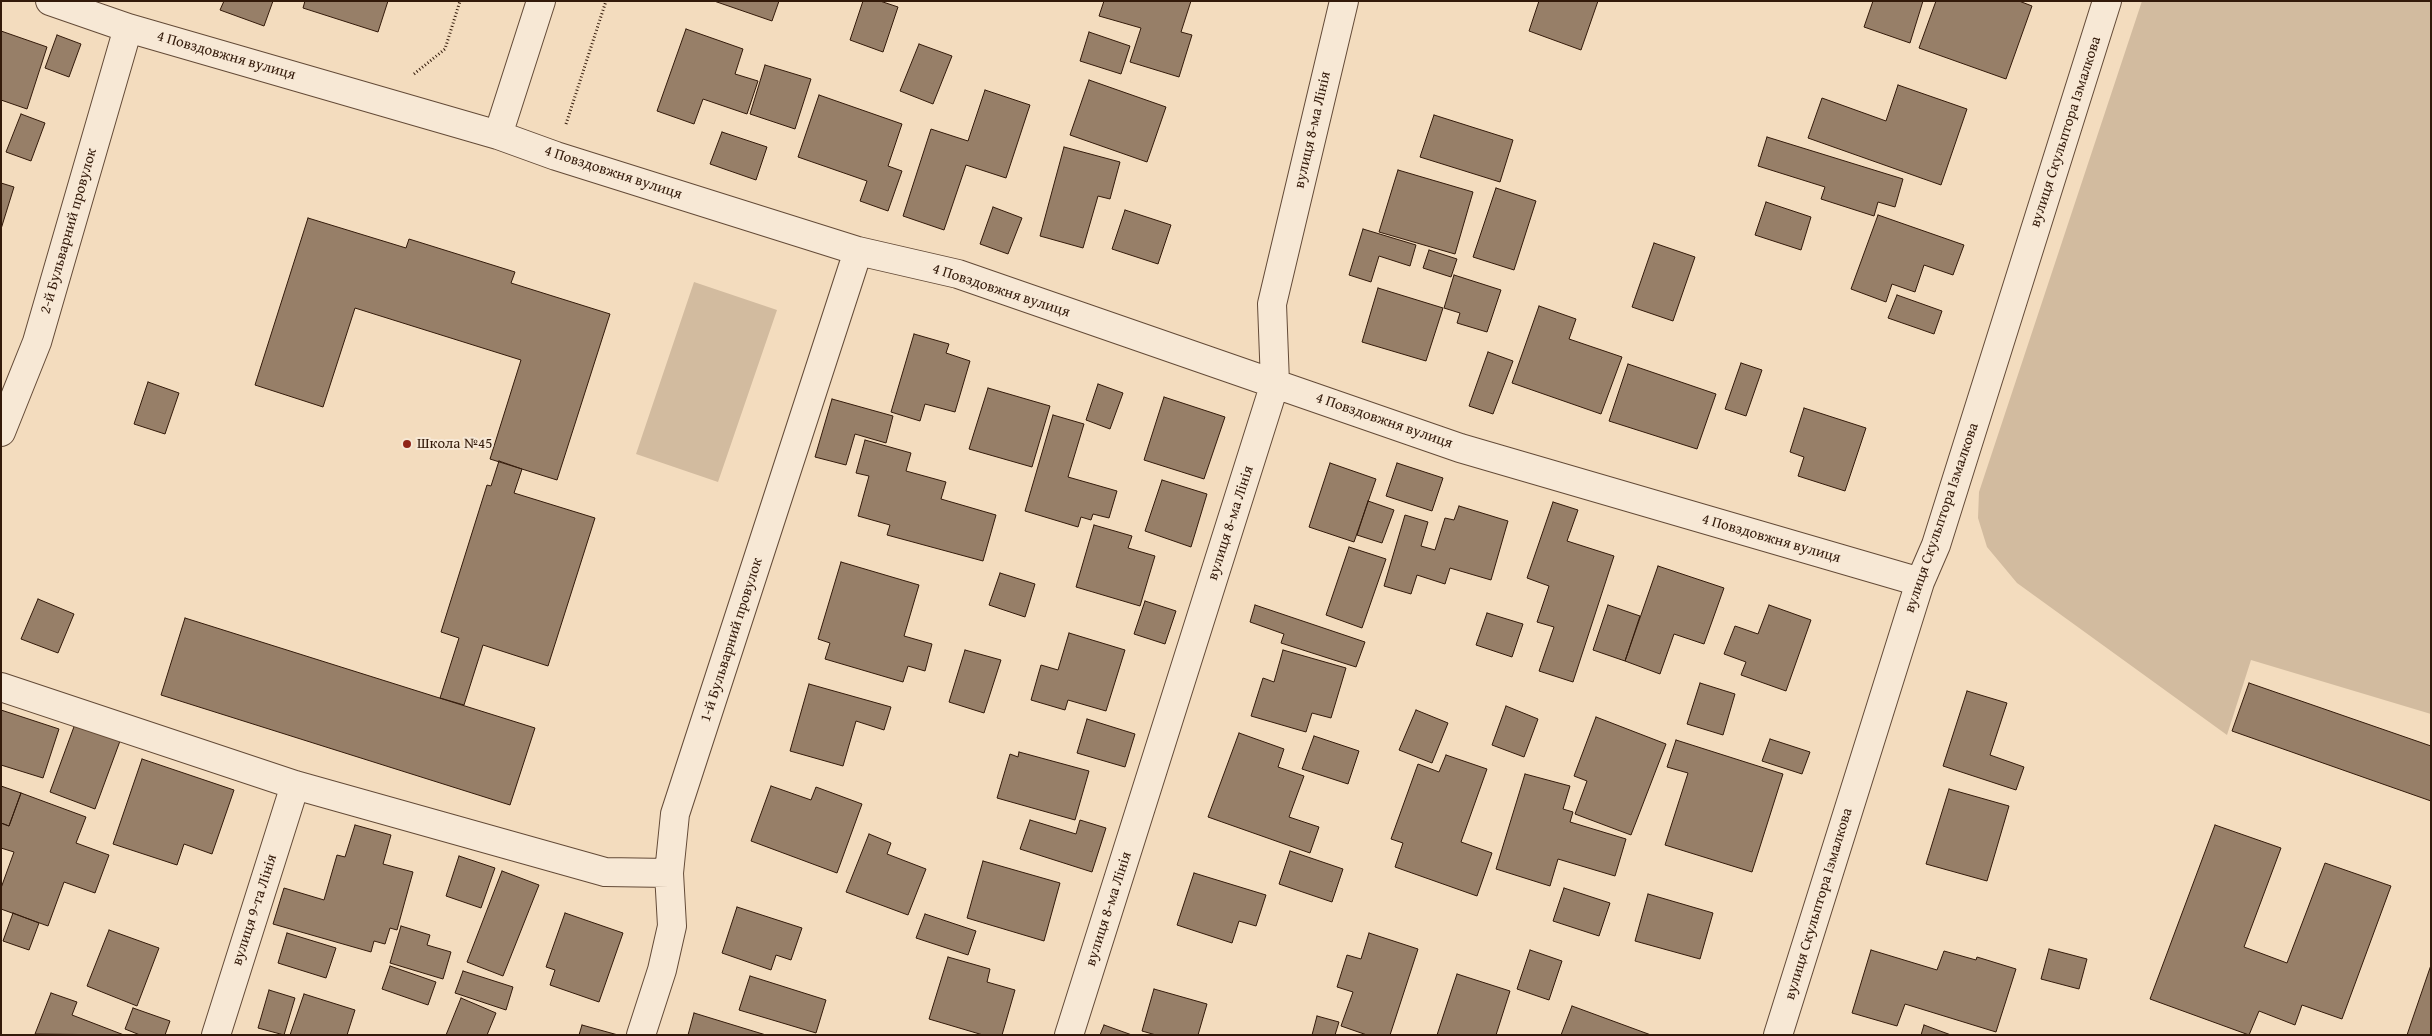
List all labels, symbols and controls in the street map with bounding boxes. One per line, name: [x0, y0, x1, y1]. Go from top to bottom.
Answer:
street label: 4 Повздовжня вулиця: [154, 28, 298, 84]
street label: вулиця Скульптора Ізмалкова: [2027, 34, 2105, 230]
street label: вулиця 8-ма Лінія: [1291, 70, 1335, 190]
street label: 4 Повздовжня вулиця: [542, 142, 684, 204]
street label: 2-й Бульварний провулок: [37, 146, 101, 316]
street label: 4 Повздовжня вулиця: [930, 260, 1072, 322]
street label: 4 Повздовжня вулиця: [1313, 389, 1455, 453]
street label: вулиця Скульптора Ізмалкова: [1901, 421, 1983, 615]
place label: Школа №45: [417, 435, 492, 453]
marker: Школа №45: [401, 438, 413, 450]
street label: вулиця 8-ма Лінія: [1204, 463, 1258, 583]
street label: 4 Повздовжня вулиця: [1699, 511, 1843, 567]
street label: 1-й Бульварний провулок: [697, 556, 767, 724]
street label: вулиця Скульптора Ізмалкова: [1781, 806, 1857, 1002]
street label: вулиця 8-ма Лінія: [1082, 849, 1136, 969]
street label: вулиця 9-та Лінія: [229, 852, 281, 968]

